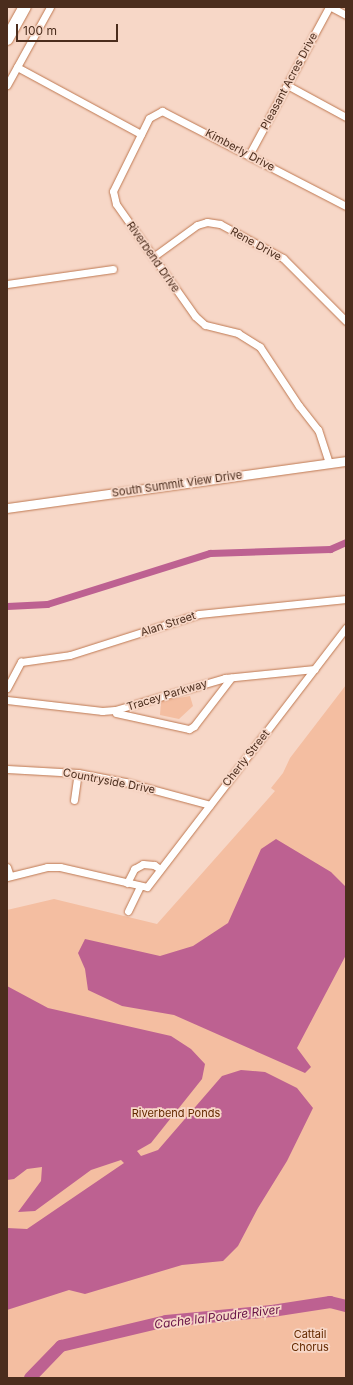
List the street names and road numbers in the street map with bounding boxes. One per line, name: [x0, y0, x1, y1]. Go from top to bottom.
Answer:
street label: Pleasant Acres Drive: [258, 30, 320, 132]
street label: Kimberly Drive: [203, 126, 277, 174]
street label: Riverbend Drive: [124, 219, 182, 295]
street label: Rene Drive: [228, 224, 284, 264]
street label: South Summit View Drive: [111, 468, 243, 500]
street label: Alan Street: [139, 609, 197, 639]
street label: Tracey Parkway: [125, 677, 209, 713]
street label: Cherly Street: [220, 727, 272, 789]
street label: Countryside Drive: [62, 766, 156, 796]

